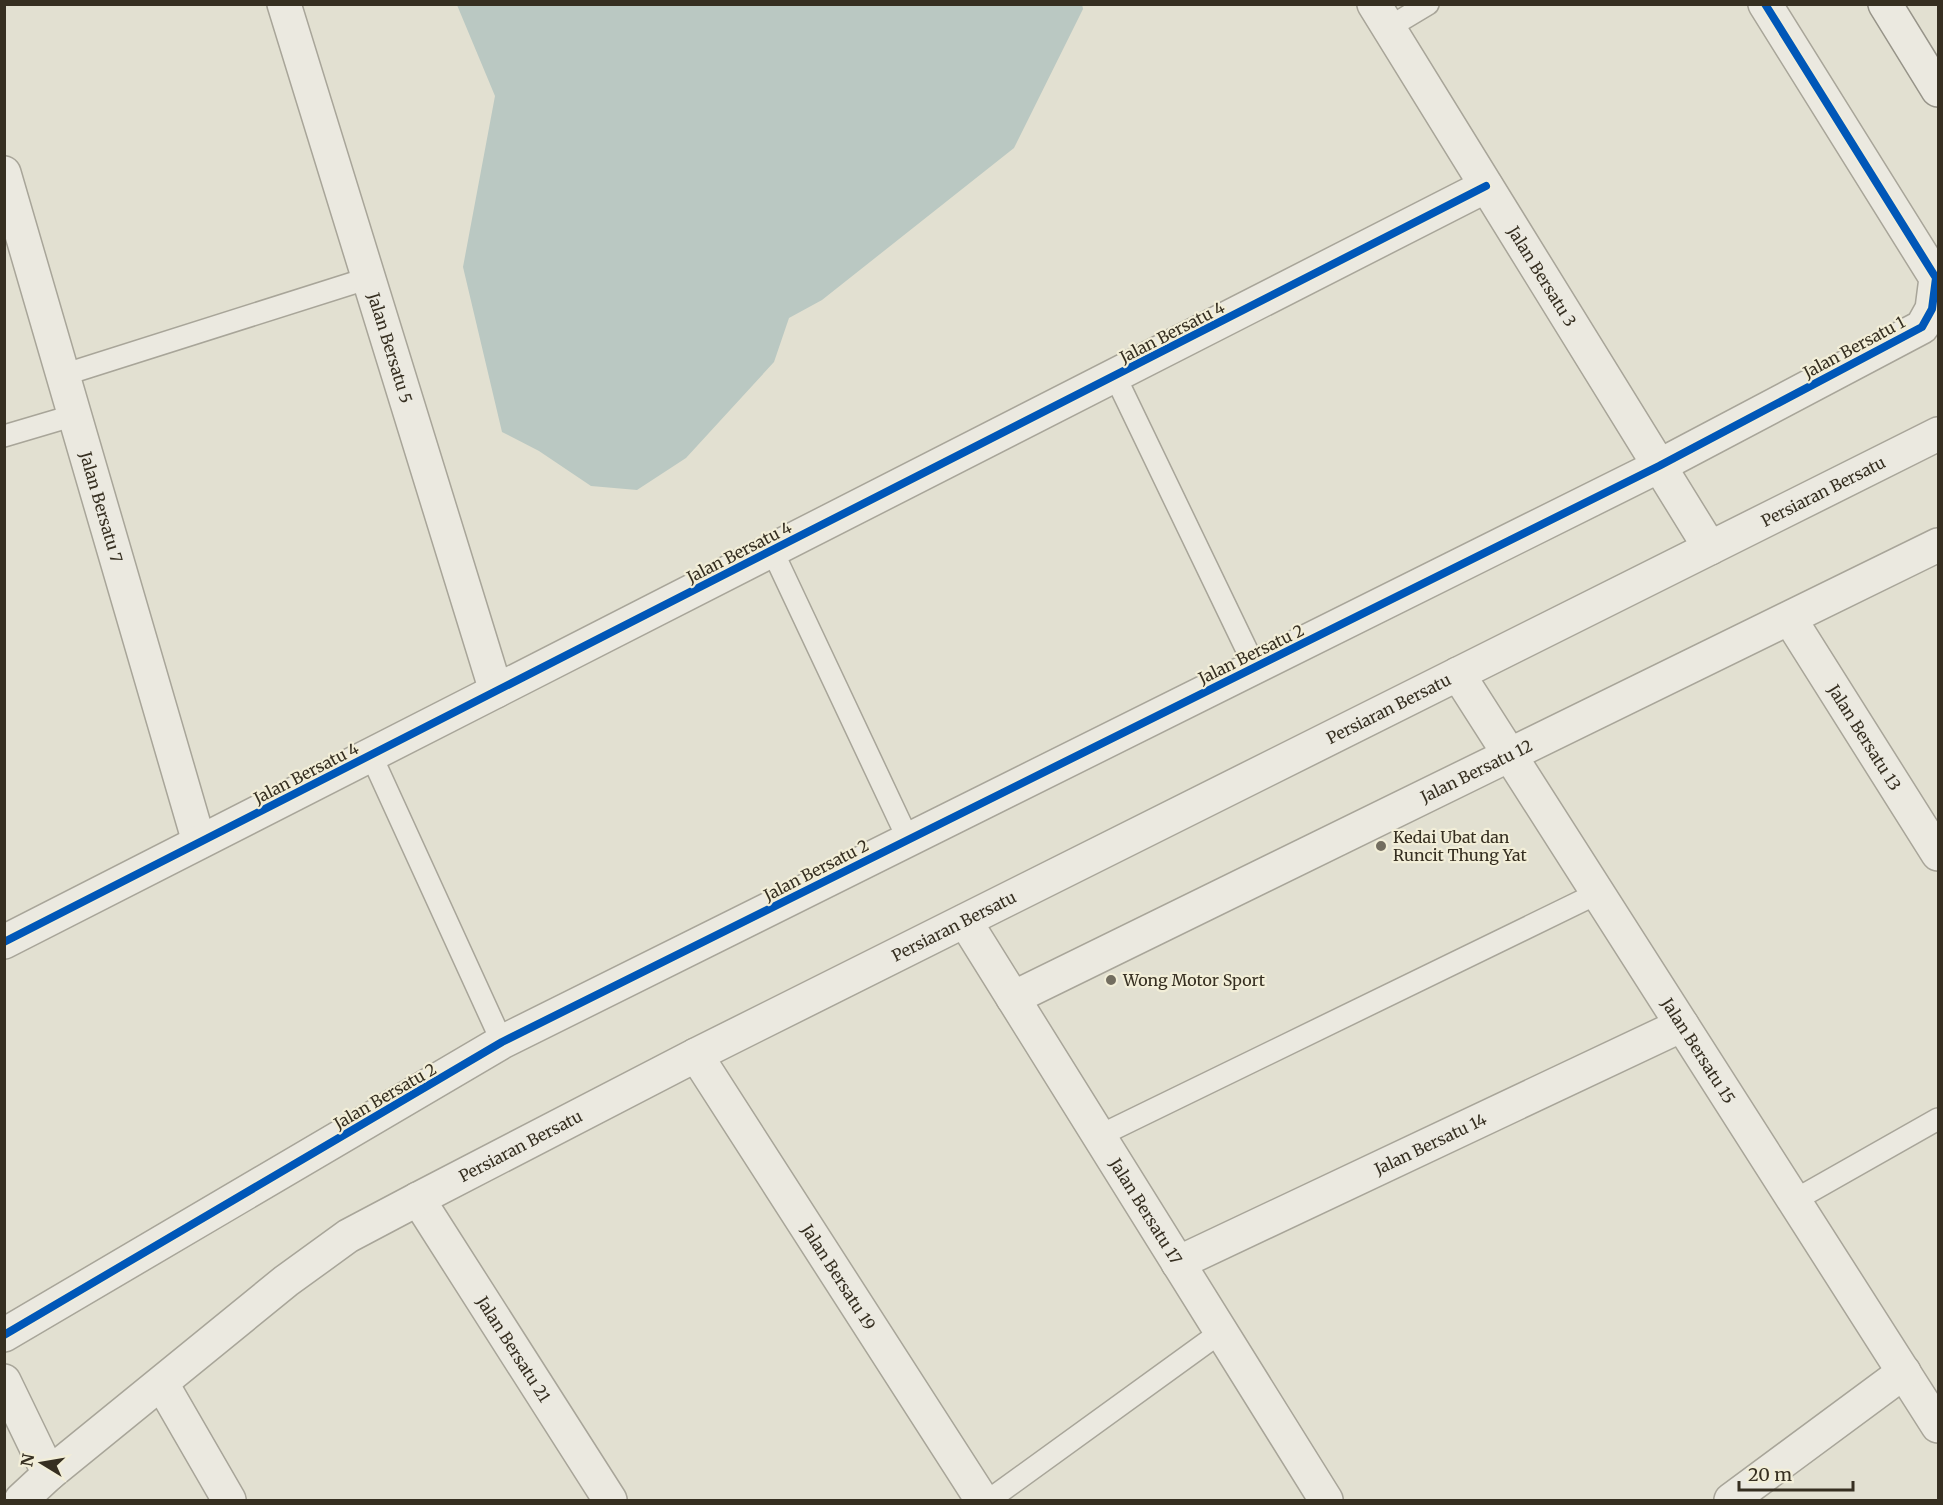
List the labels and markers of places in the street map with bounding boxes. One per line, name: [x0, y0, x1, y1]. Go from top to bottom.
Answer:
place label: Kedai Ubat dan Runcit Thung Yat: [1393, 827, 1527, 865]
marker: Kedai Ubat dan Runcit Thung Yat: [1374, 839, 1388, 853]
place label: Wong Motor Sport: [1122, 970, 1266, 990]
marker: Wong Motor Sport: [1104, 973, 1118, 987]

